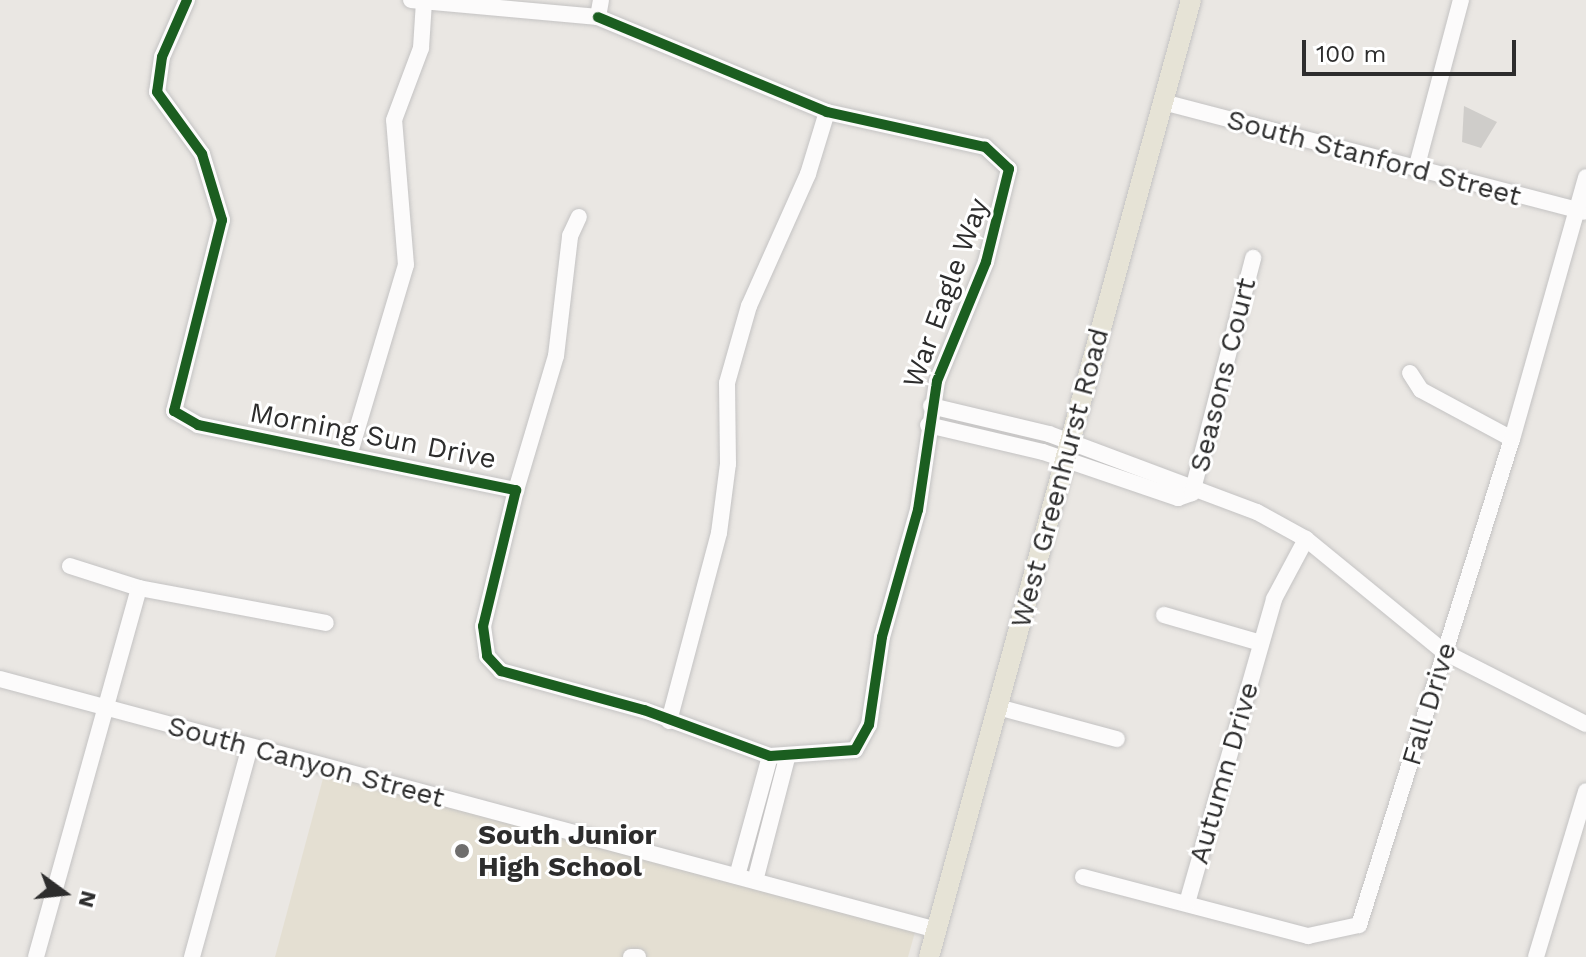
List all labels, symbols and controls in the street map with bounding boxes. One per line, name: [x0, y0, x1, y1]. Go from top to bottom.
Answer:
scale bar: [1306, 24, 1520, 74]
text: 100 m: [1316, 40, 1386, 68]
street label: South Stanford Street: [1223, 103, 1525, 213]
street label: War Eagle Way: [896, 193, 996, 393]
street label: Seasons Court: [1183, 275, 1263, 475]
street label: West Greenhurst Road: [1004, 324, 1116, 632]
street label: Morning Sun Drive: [247, 396, 499, 476]
street label: Fall Drive: [1394, 638, 1464, 770]
street label: Autumn Drive: [1182, 678, 1266, 868]
street label: South Canyon Street: [164, 709, 448, 815]
place label: South Junior High School: [478, 818, 657, 884]
marker: South Junior High School: [453, 842, 471, 860]
north arrow: [24, 853, 104, 933]
text: N: [73, 888, 102, 910]

